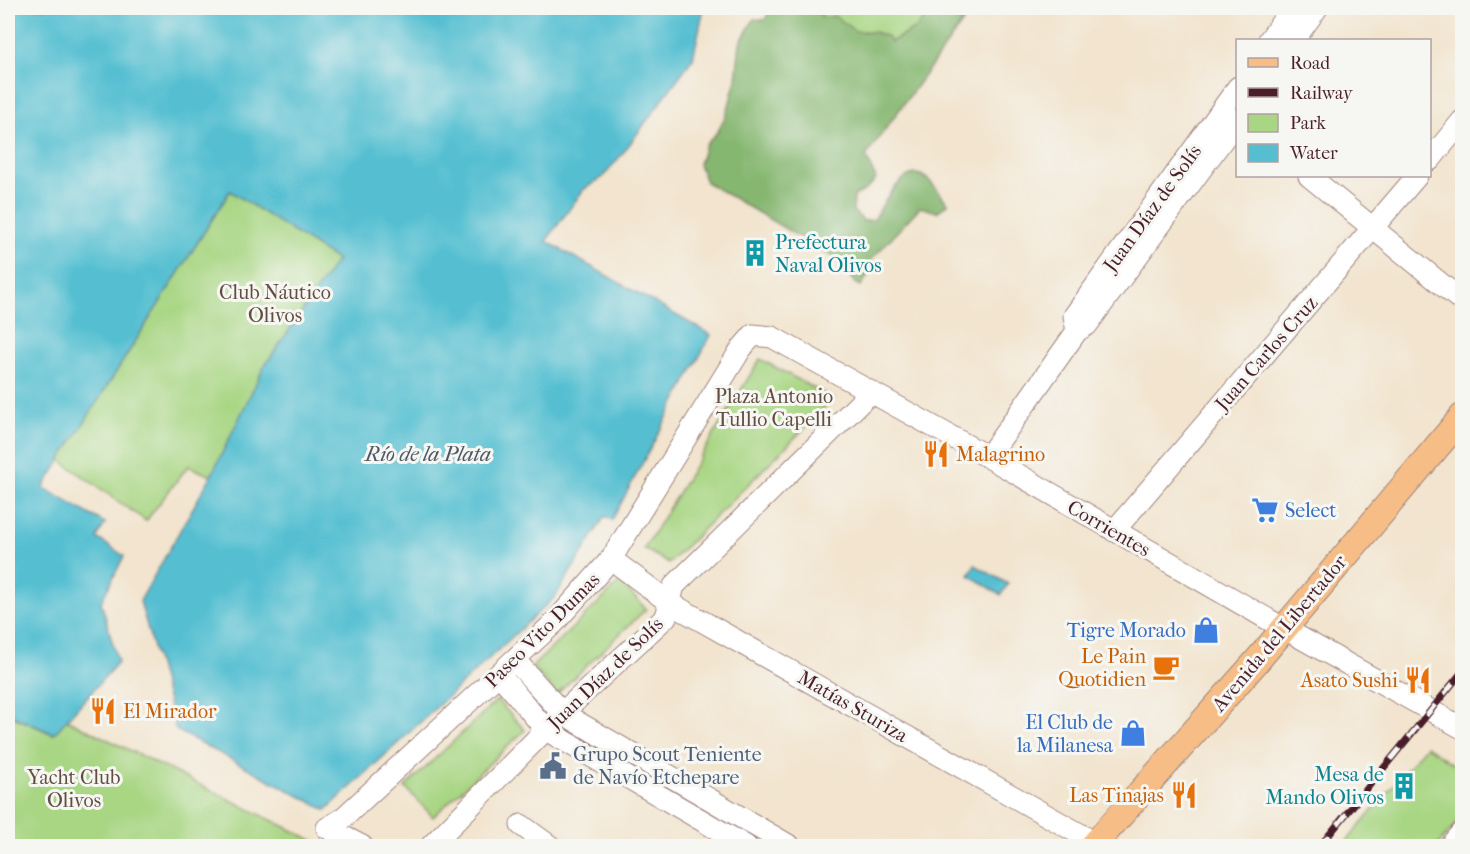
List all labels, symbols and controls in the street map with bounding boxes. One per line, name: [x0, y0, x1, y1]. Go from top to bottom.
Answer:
legend: [1236, 39, 1431, 177]
text: Road: [1290, 53, 1330, 74]
text: Railway: [1290, 83, 1354, 104]
text: Park: [1290, 113, 1327, 134]
street label: Juan Díaz de Solís: [1097, 140, 1206, 278]
text: Water: [1289, 143, 1338, 164]
place label: Prefectura Naval Olivos: [775, 231, 882, 277]
building icon: Prefectura Naval Olivos: [740, 238, 770, 268]
park label: Club Náutico Olivos: [219, 281, 331, 327]
street label: Juan Carlos Cruz: [1209, 291, 1322, 417]
park label: Plaza Antonio Tullio Capelli: [715, 385, 833, 431]
restaurant icon: Malagrino: [921, 439, 951, 469]
water label: Río de la Plata: [363, 442, 491, 466]
place label: Malagrino: [956, 443, 1045, 466]
street label: Corrientes: [1063, 495, 1154, 561]
supermarket icon: Select: [1250, 495, 1280, 525]
place label: Select: [1285, 499, 1336, 522]
street label: Avenida del Libertador: [1207, 550, 1352, 717]
street label: Paseo Vito Dumas: [480, 568, 605, 693]
street label: Juan Díaz de Solís: [541, 612, 668, 736]
shop icon: Tigre Morado: [1191, 615, 1221, 645]
place label: Tigre Morado: [1067, 619, 1186, 642]
place label: Le Pain Quotidien: [1058, 645, 1146, 691]
cafe icon: Le Pain Quotidien: [1151, 652, 1181, 682]
restaurant icon: Asato Sushi: [1403, 665, 1433, 695]
street label: Matías Sturiza: [794, 666, 912, 747]
place label: Asato Sushi: [1300, 669, 1398, 692]
restaurant icon: El Mirador: [88, 696, 118, 726]
place label: El Mirador: [123, 700, 217, 723]
place label: El Club de la Milanesa: [1016, 711, 1114, 757]
shop icon: El Club de la Milanesa: [1118, 718, 1148, 748]
place label: Grupo Scout Teniente de Navío Etchepare: [573, 743, 762, 789]
public building icon: Grupo Scout Teniente de Navío Etchepare: [538, 751, 568, 781]
place label: Mesa de Mando Olivos: [1266, 763, 1384, 809]
park label: Yacht Club Olivos: [26, 766, 121, 812]
building icon: Mesa de Mando Olivos: [1389, 771, 1419, 801]
restaurant icon: Las Tinajas: [1169, 780, 1199, 810]
place label: Las Tinajas: [1069, 784, 1164, 807]

